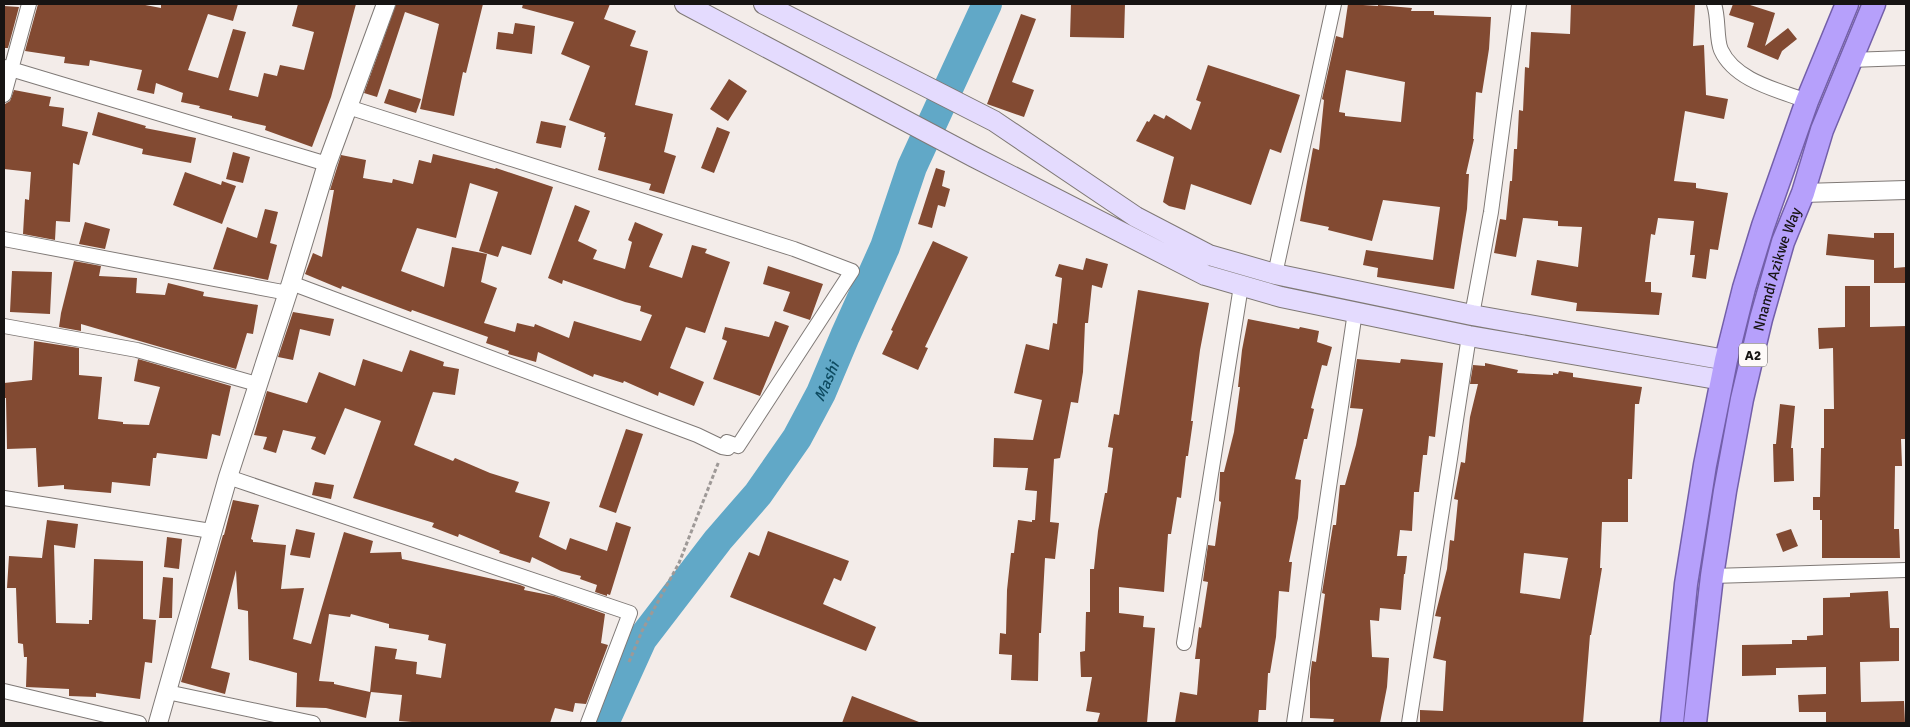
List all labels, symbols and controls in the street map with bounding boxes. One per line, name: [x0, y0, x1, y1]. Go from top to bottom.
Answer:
street label: Nnamdi Azikwe Way: [1749, 205, 1805, 333]
road number: A2: [1739, 344, 1767, 366]
water label: Mashi: [809, 357, 845, 405]

